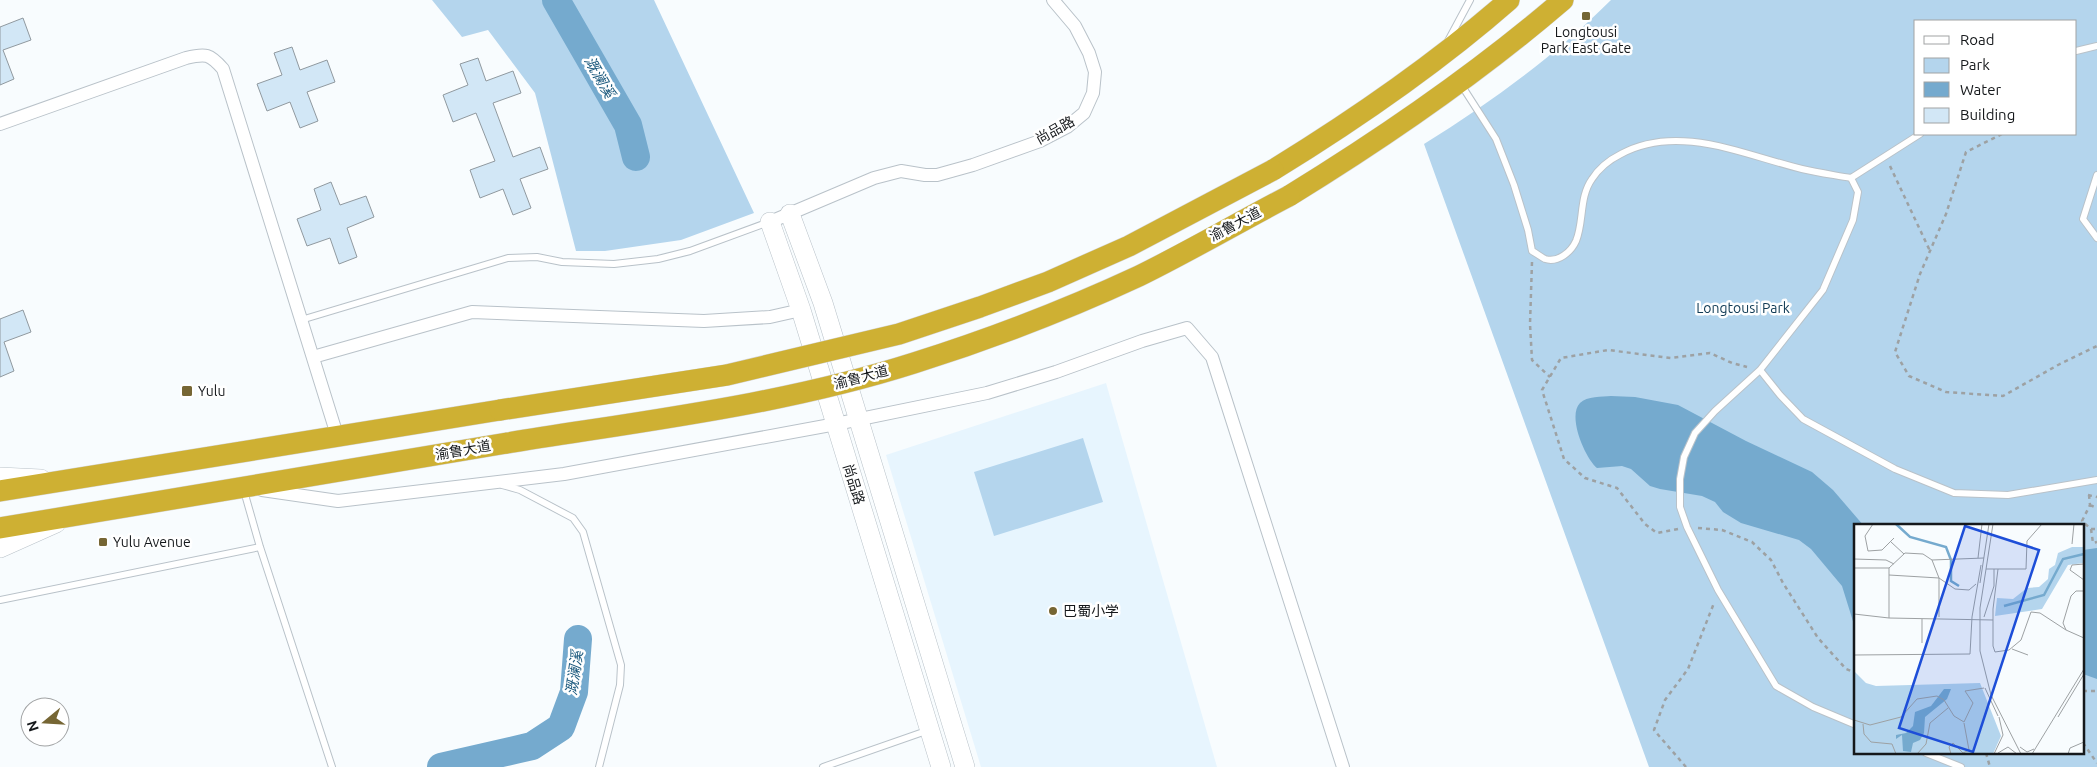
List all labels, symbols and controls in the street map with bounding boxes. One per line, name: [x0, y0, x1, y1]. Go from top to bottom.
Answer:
marker: Longtousi Park East Gate: [1580, 10, 1592, 22]
legend: [1914, 20, 2077, 135]
place label: Longtousi Park East Gate: [1541, 24, 1631, 56]
text: Road: [1960, 31, 1995, 48]
water label: 溉澜溪: [581, 53, 620, 102]
text: Park: [1960, 56, 1990, 73]
text: Water: [1960, 81, 2001, 98]
text: Building: [1960, 106, 2015, 123]
street label: 尚品路: [1033, 113, 1077, 147]
street label: 渝鲁大道: [1207, 204, 1263, 244]
park label: Longtousi Park: [1696, 300, 1790, 316]
street label: 渝鲁大道: [832, 362, 890, 392]
place label: Yulu: [198, 383, 225, 399]
marker: Yulu: [180, 384, 194, 398]
street label: 渝鲁大道: [434, 437, 492, 463]
street label: 尚品路: [840, 462, 868, 506]
inset map: [1854, 524, 2084, 754]
place label: Yulu Avenue: [113, 534, 191, 550]
marker: Yulu Avenue: [97, 536, 109, 548]
place label: 巴蜀小学: [1063, 603, 1119, 619]
marker: 巴蜀小学: [1047, 605, 1059, 617]
water label: 溉澜溪: [562, 648, 586, 696]
north arrow: [20, 697, 70, 747]
text: N: [23, 719, 42, 733]

